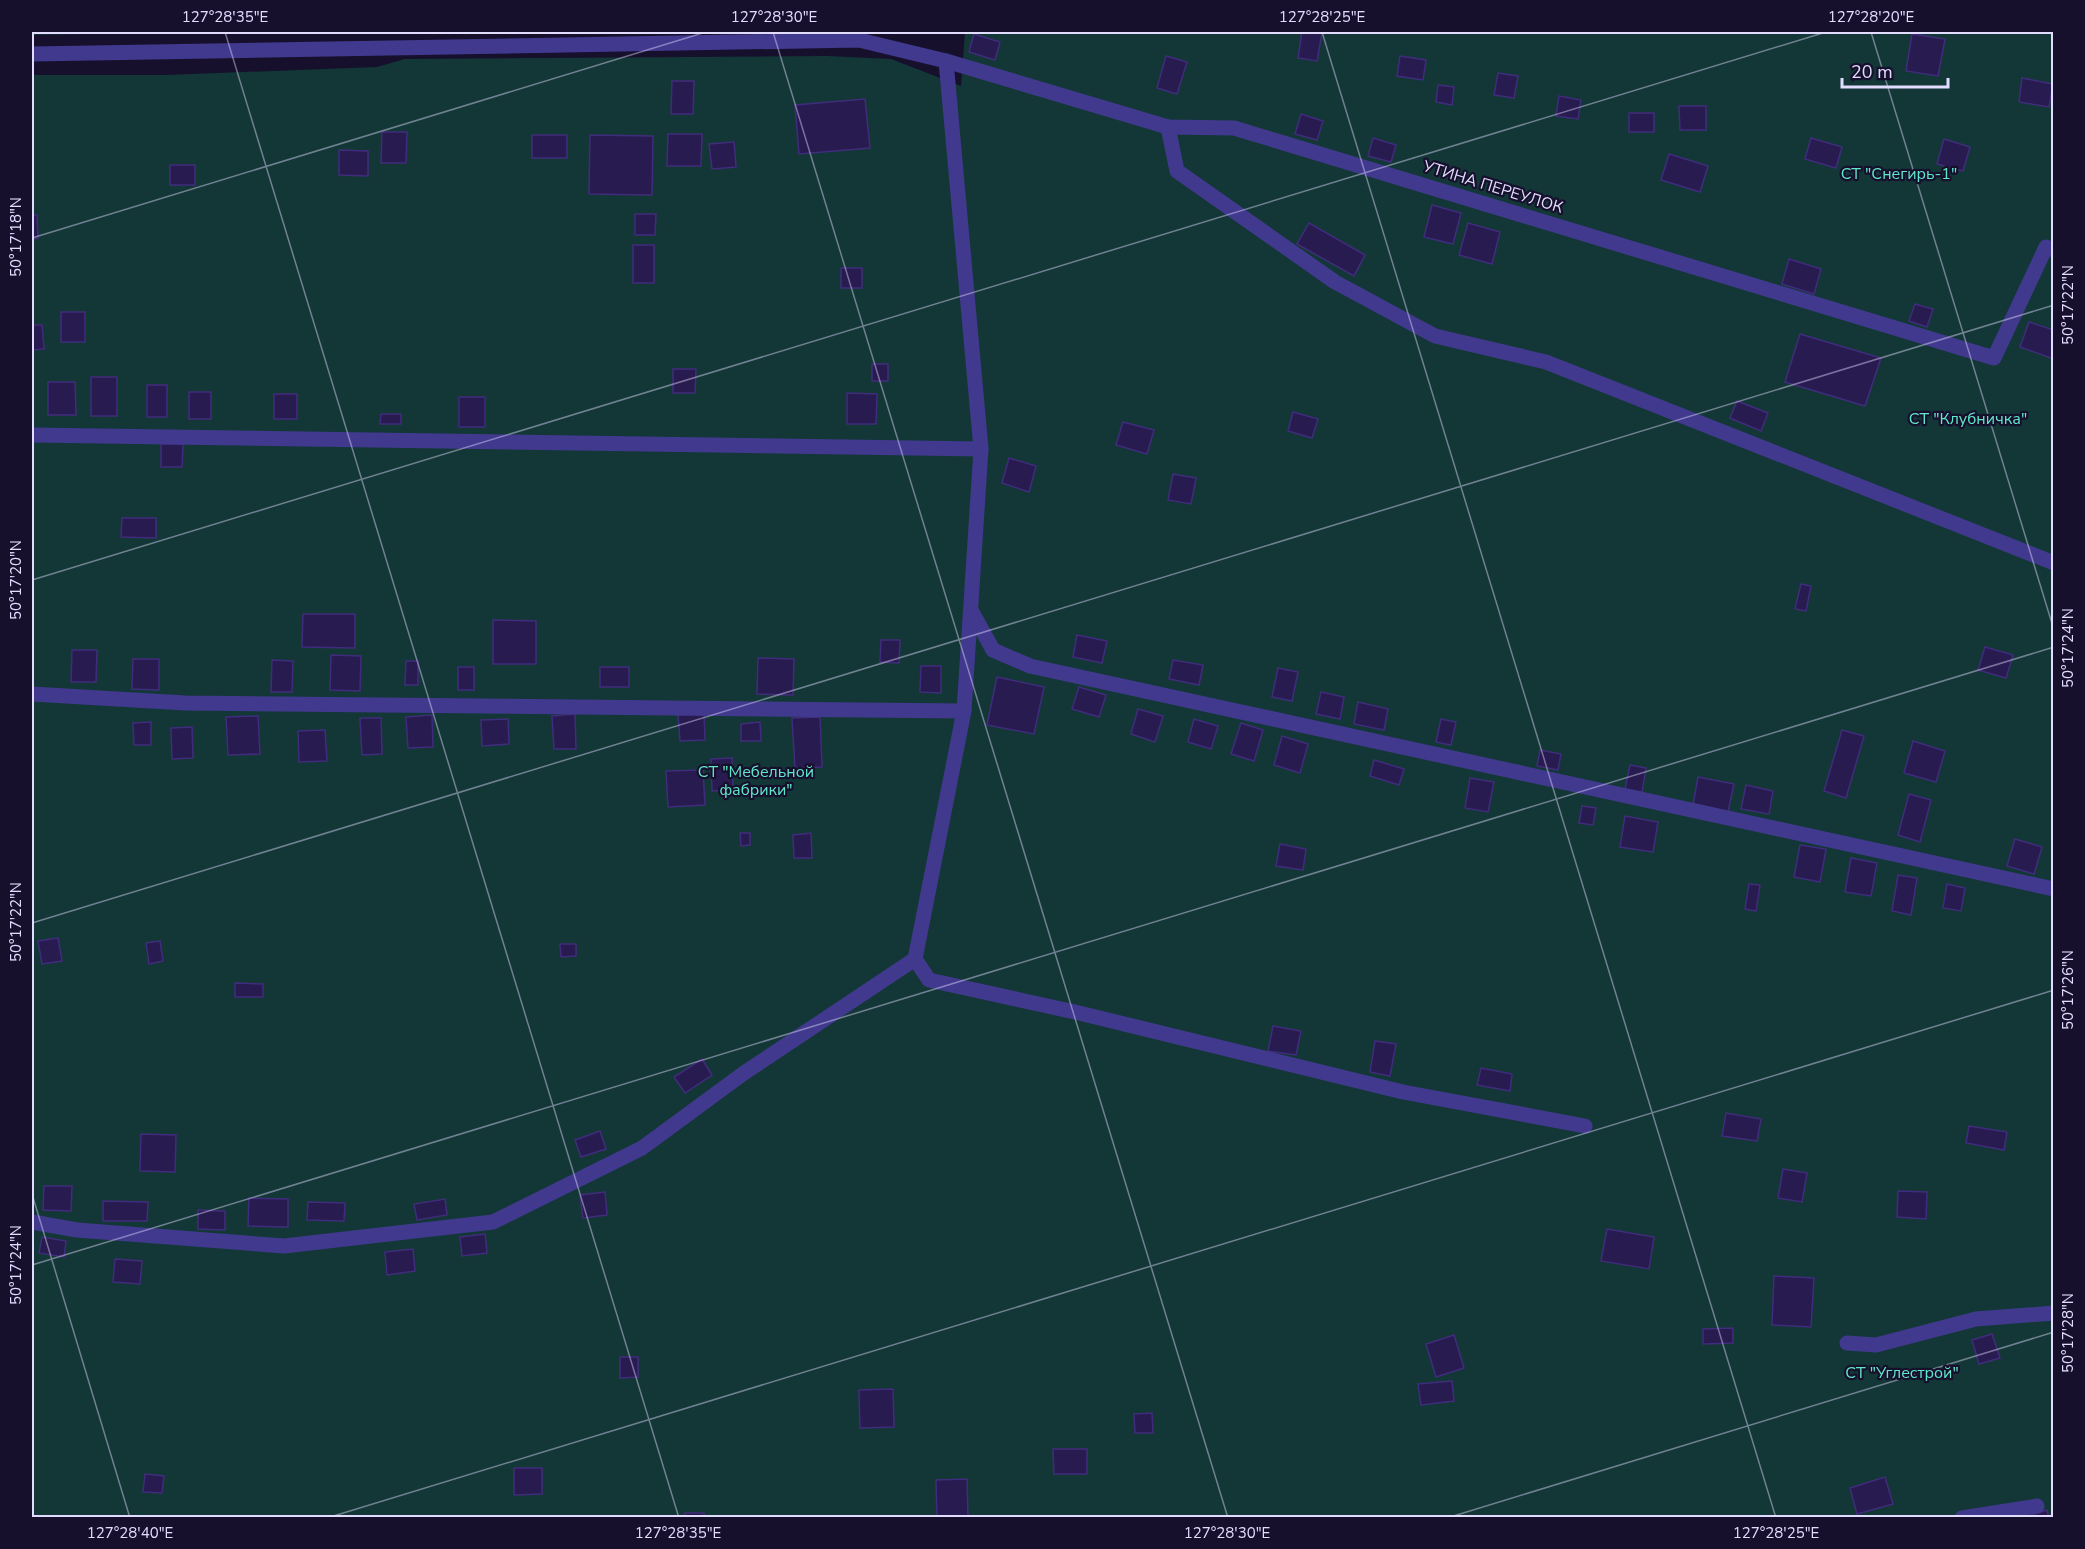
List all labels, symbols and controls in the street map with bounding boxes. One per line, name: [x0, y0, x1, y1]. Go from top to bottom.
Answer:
text: 127°28'35"E: [182, 7, 268, 27]
text: 127°28'30"E: [731, 7, 817, 27]
text: 127°28'25"E: [1279, 7, 1365, 27]
text: 127°28'20"E: [1828, 7, 1914, 27]
scale bar: [1842, 51, 1948, 89]
text: 20 m: [1851, 60, 1893, 84]
street label: УТИНА ПЕРЕУЛОК: [1419, 155, 1566, 219]
park label: СТ "Снегирь-1": [1841, 163, 1957, 185]
text: 50°17'18"N: [6, 197, 26, 277]
text: 50°17'22"N: [2058, 265, 2078, 345]
park label: СТ "Клубничка": [1909, 408, 2027, 430]
text: 50°17'20"N: [6, 540, 26, 620]
text: 50°17'24"N: [2058, 608, 2078, 688]
park label: СТ "Мебельной фабрики": [698, 761, 814, 801]
text: 50°17'22"N: [6, 882, 26, 962]
text: 50°17'26"N: [2058, 950, 2078, 1030]
text: 50°17'24"N: [6, 1225, 26, 1305]
text: 50°17'28"N: [2058, 1293, 2078, 1373]
park label: СТ "Углестрой": [1845, 1362, 1959, 1384]
text: 127°28'40"E: [87, 1523, 173, 1543]
text: 127°28'35"E: [635, 1523, 721, 1543]
text: 127°28'30"E: [1184, 1523, 1270, 1543]
text: 127°28'25"E: [1733, 1523, 1819, 1543]

